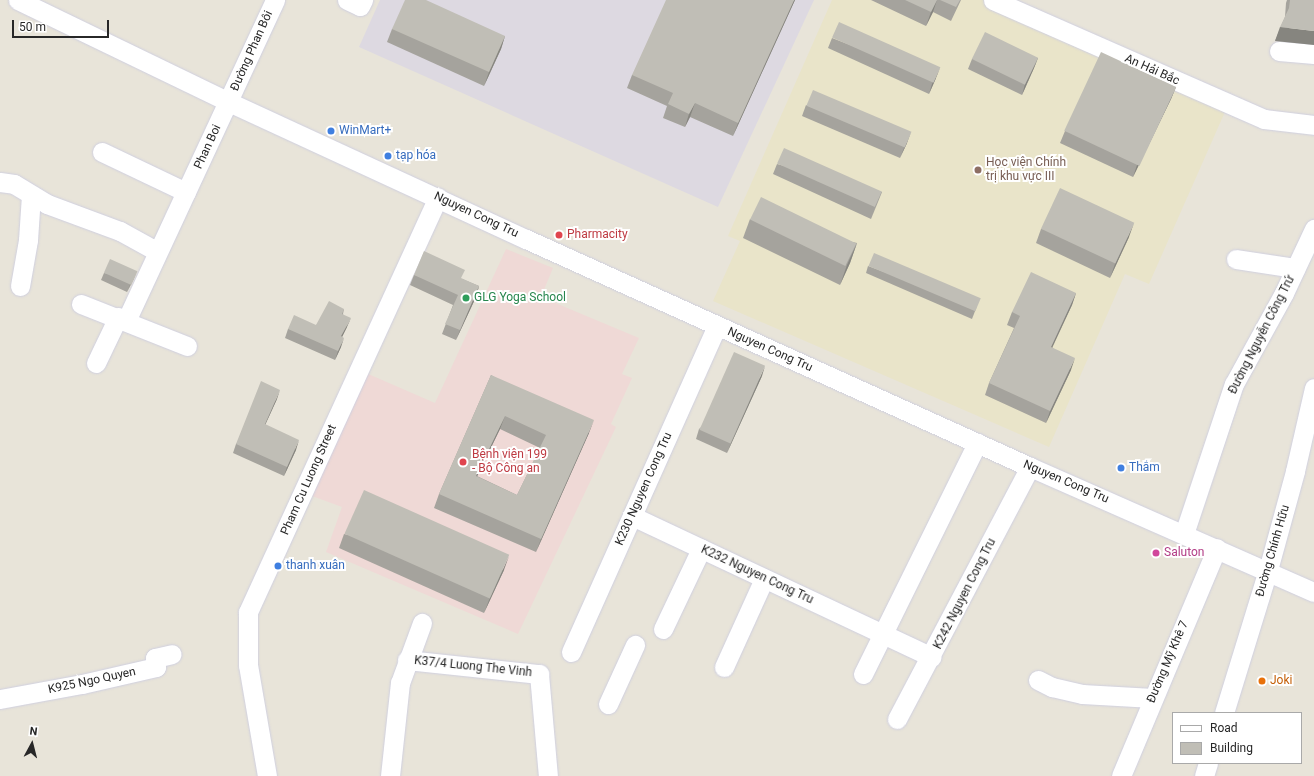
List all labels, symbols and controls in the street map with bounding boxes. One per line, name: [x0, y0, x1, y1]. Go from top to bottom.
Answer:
street label: Đường Phan Bôi: [228, 9, 276, 93]
scale bar: [14, 12, 111, 38]
text: 50 m: [19, 20, 46, 34]
street label: An Hải Bắc: [1122, 51, 1182, 89]
street label: Phan Boi: [191, 122, 225, 172]
place label: WinMart+: [339, 124, 391, 138]
marker: WinMart+: [326, 126, 336, 136]
place label: tạp hóa: [396, 149, 436, 163]
marker: tạp hóa: [383, 151, 393, 161]
place label: Học viện Chính trị khu vực III: [986, 156, 1066, 184]
marker: Học viện Chính trị khu vực III: [973, 165, 983, 175]
street label: Nguyen Cong Tru: [431, 189, 521, 241]
place label: Pharmacity: [567, 228, 628, 242]
marker: Pharmacity: [554, 230, 564, 240]
street label: Đường Nguyễn Công Trứ: [1226, 273, 1298, 397]
place label: GLG Yoga School: [474, 291, 566, 305]
marker: GLG Yoga School: [461, 293, 471, 303]
street label: Nguyen Cong Tru: [725, 325, 815, 375]
street label: Pham Cu Luong Street: [278, 423, 340, 537]
street label: K230 Nguyen Cong Tru: [612, 430, 676, 548]
place label: Bệnh viện 199 - Bộ Công an: [472, 448, 547, 476]
marker: Bệnh viện 199 - Bộ Công an: [457, 456, 469, 468]
street label: Nguyen Cong Tru: [1021, 457, 1111, 507]
place label: Thắm: [1129, 461, 1160, 475]
marker: Thắm: [1116, 463, 1126, 473]
street label: Đường Chính Hữu: [1253, 503, 1293, 599]
street label: K242 Nguyen Cong Tru: [931, 536, 999, 652]
street label: K232 Nguyen Cong Tru: [698, 543, 816, 607]
place label: Saluton: [1164, 546, 1204, 560]
marker: Saluton: [1151, 548, 1161, 558]
place label: thanh xuân: [286, 559, 345, 573]
marker: thanh xuân: [273, 561, 283, 571]
street label: Đường Mỹ Khê 7: [1144, 619, 1192, 705]
street label: K37/4 Luong The Vinh: [413, 654, 533, 680]
street label: K925 Ngo Quyen: [47, 665, 137, 697]
place label: Joki: [1270, 674, 1292, 688]
marker: Joki: [1257, 676, 1267, 686]
legend: [1172, 712, 1302, 764]
text: Road: [1210, 721, 1238, 735]
north arrow: [12, 724, 52, 764]
text: N: [29, 725, 38, 739]
text: Building: [1210, 741, 1253, 755]

